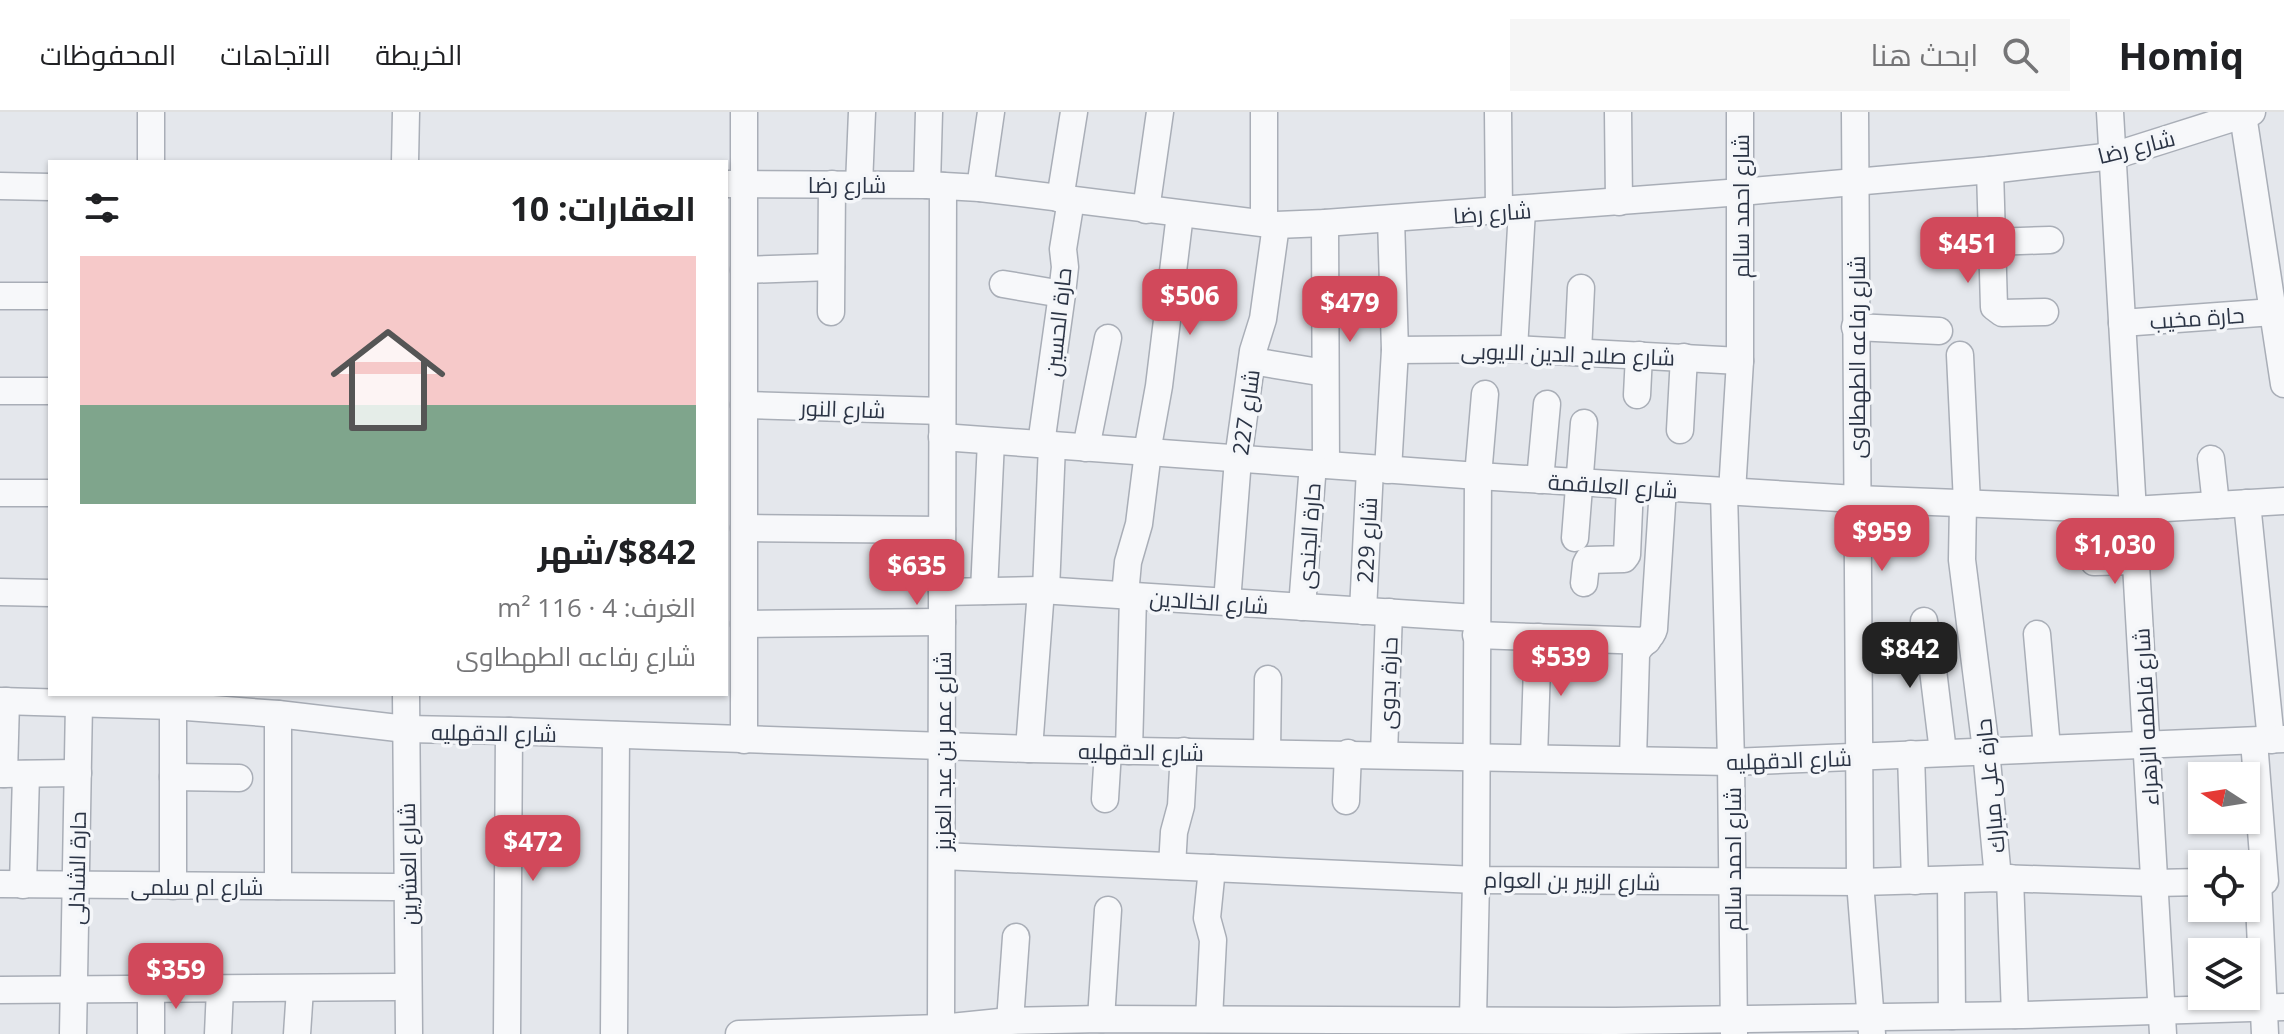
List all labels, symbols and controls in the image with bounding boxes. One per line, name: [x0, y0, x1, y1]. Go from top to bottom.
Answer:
search box: [1510, 19, 2070, 91]
text: Homiq: [2118, 29, 2244, 81]
icon: search: [1998, 33, 2042, 77]
text: ابحث هنا: [1870, 34, 1978, 75]
text: المحفوظات: [40, 35, 176, 73]
text: الاتجاهات: [220, 35, 331, 73]
text: الخريطة: [375, 35, 463, 73]
street label: شارع رضا: [2094, 122, 2178, 171]
street label: شارع احمد سالم: [1725, 134, 1757, 278]
street label: شارع رضا: [808, 169, 886, 200]
text: العقارات: 10: [510, 185, 696, 231]
icon: filters: [80, 186, 124, 230]
street label: شارع رضا: [1452, 194, 1532, 231]
pin: $451: [1921, 217, 2015, 285]
text: $451: [1938, 225, 1998, 261]
street label: شارع رفاعه الطهطاوى: [1841, 255, 1872, 459]
street label: حارة الحسين: [1036, 266, 1078, 378]
pin: $506: [1143, 269, 1237, 337]
pin: $479: [1303, 276, 1397, 344]
text: $506: [1160, 277, 1220, 313]
text: $479: [1320, 284, 1380, 320]
street label: حارة مخيب: [2149, 299, 2245, 335]
icon: home: [316, 308, 460, 452]
street label: شارع صلاح الدين الايوبى: [1460, 334, 1676, 373]
street label: شارع 227: [1224, 367, 1267, 457]
street label: شارع النور: [798, 391, 886, 425]
street label: شارع العلاقمة: [1547, 466, 1679, 505]
street label: حارة الجندى: [1289, 482, 1327, 590]
street label: شارع 229: [1349, 496, 1384, 584]
pin: $959: [1835, 505, 1929, 573]
text: $959: [1852, 513, 1912, 549]
pin: $1,030: [2050, 518, 2180, 586]
text: $1,030: [2074, 526, 2156, 562]
text: $842/شهر: [538, 528, 696, 574]
pin: $635: [870, 539, 964, 607]
text: $635: [887, 547, 947, 583]
street label: شارع الخالدين: [1148, 582, 1269, 621]
text: الغرف: 4 · 116 m²: [497, 589, 696, 625]
pin: $842: [1863, 622, 1957, 690]
street label: شارع فاطمه الزهراء: [2125, 627, 2166, 807]
pin: $539: [1514, 630, 1608, 698]
text: $842: [1880, 630, 1940, 666]
street label: حارة بدوى: [1370, 636, 1404, 730]
text: شارع رفاعه الطهطاوى: [456, 638, 696, 674]
text: $539: [1531, 638, 1591, 674]
street label: شارع عمر بن عبد العزيز: [927, 651, 958, 853]
street label: شارع الدقهليه: [431, 716, 557, 749]
street label: حارة على مبارك: [1967, 717, 2011, 855]
street label: شارع الدقهليه: [1078, 735, 1204, 768]
street label: شارع الدقهليه: [1726, 742, 1852, 777]
north arrow: [2188, 762, 2260, 834]
map controls: [2188, 762, 2260, 1010]
street label: شارع احمد سالم: [1717, 787, 1749, 931]
street label: شارع العشرين: [391, 803, 424, 925]
street label: حارة الشاذلى: [60, 811, 92, 925]
pin: $472: [486, 815, 580, 883]
text: $472: [503, 823, 563, 859]
button: locate: [2188, 850, 2260, 922]
street label: شارع الزبير بن العوام: [1483, 863, 1661, 899]
street label: شارع ام سلمى: [131, 871, 263, 903]
button: layers: [2188, 938, 2260, 1010]
pin: $359: [129, 943, 223, 1011]
text: $359: [146, 951, 206, 987]

